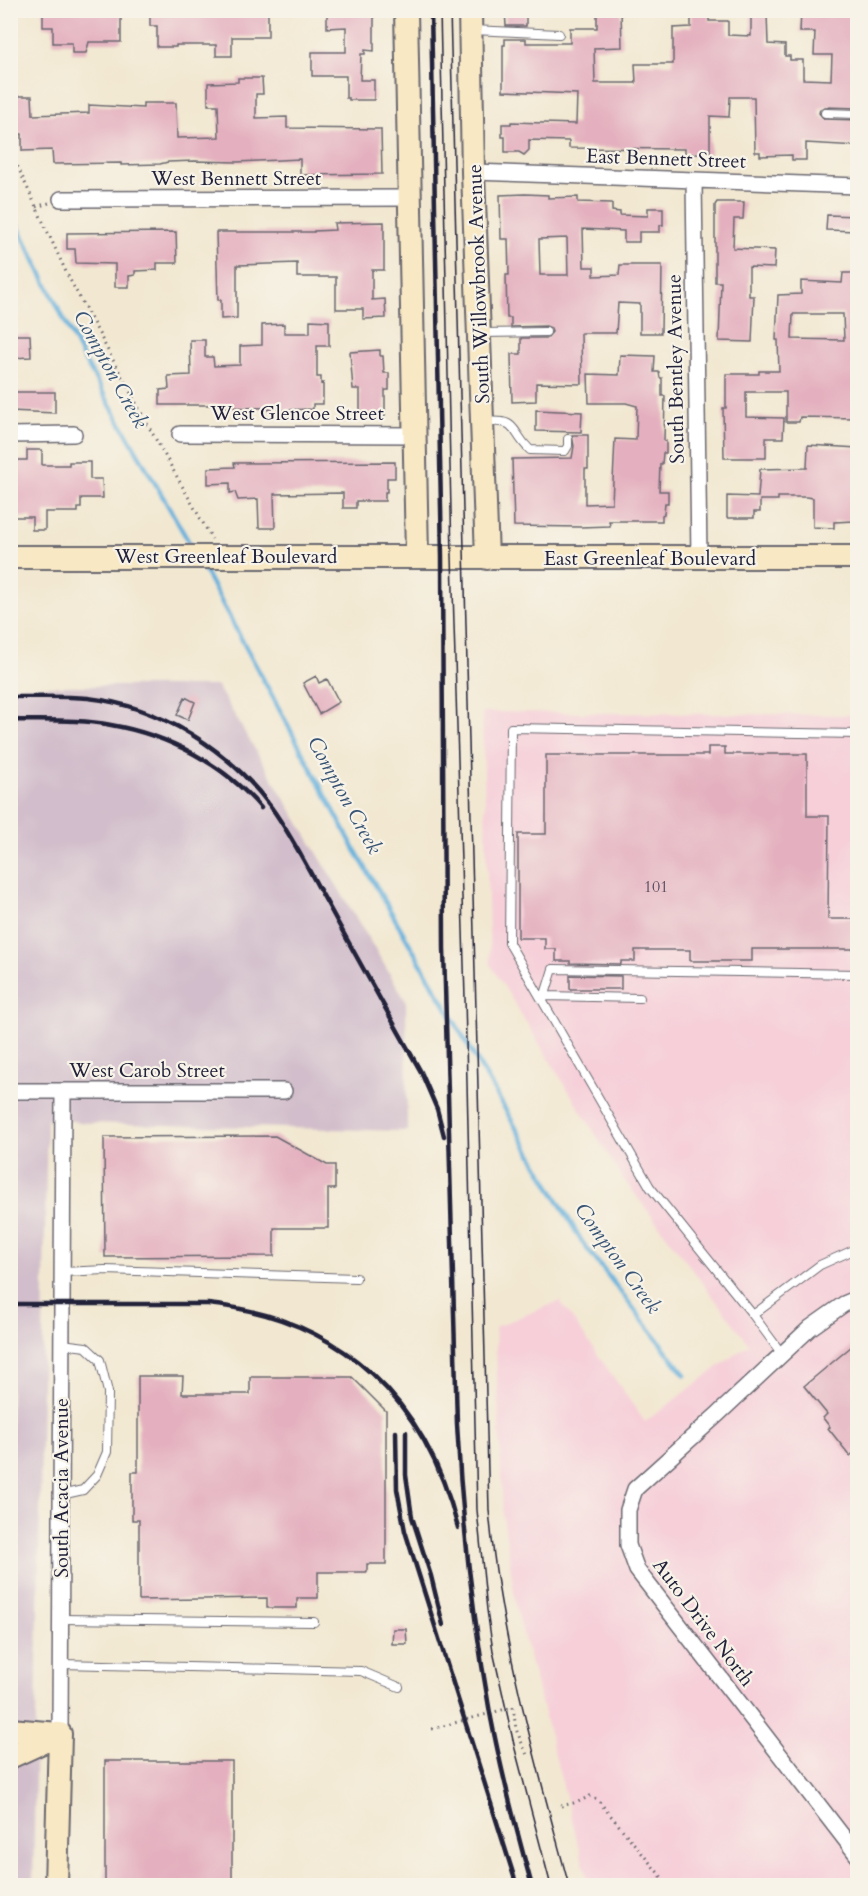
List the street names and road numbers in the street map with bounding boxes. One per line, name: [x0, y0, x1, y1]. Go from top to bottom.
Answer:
street label: East Bennett Street: [586, 142, 747, 175]
street label: South Willowbrook Avenue: [461, 164, 496, 404]
street label: West Bennett Street: [150, 165, 322, 192]
street label: South Bentley Avenue: [660, 274, 691, 464]
street label: West Glencoe Street: [209, 400, 384, 427]
street label: West Greenleaf Boulevard: [114, 543, 338, 570]
street label: East Greenleaf Boulevard: [544, 545, 757, 572]
street label: West Carob Street: [68, 1057, 226, 1084]
street label: South Acacia Avenue: [48, 1398, 75, 1578]
street label: Auto Drive North: [647, 1553, 761, 1692]

